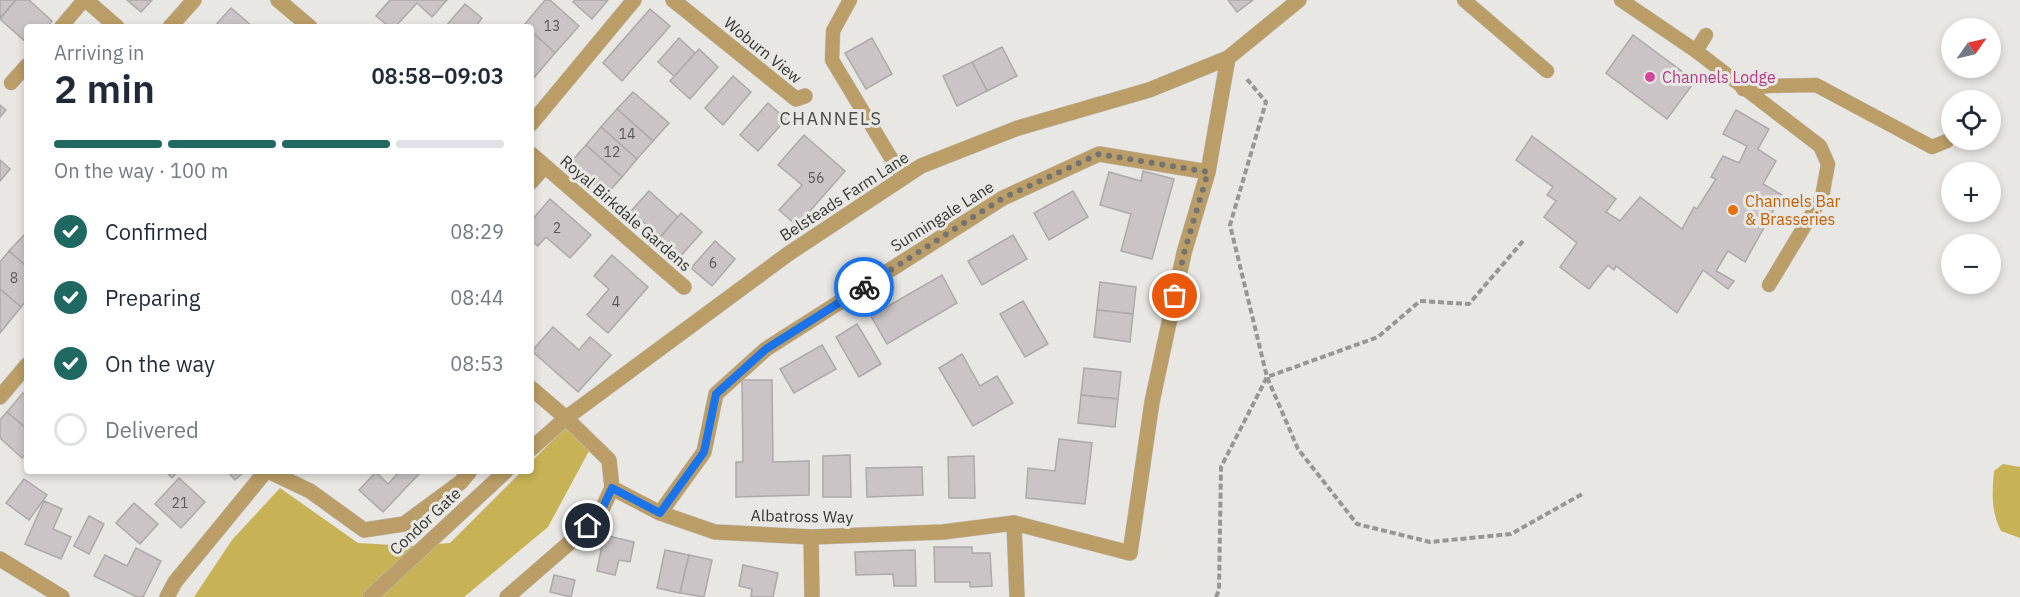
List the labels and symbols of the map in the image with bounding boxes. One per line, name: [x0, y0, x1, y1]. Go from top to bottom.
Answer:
street label: Woburn View: [720, 12, 806, 88]
house number: 13: [544, 17, 560, 35]
north arrow: [1941, 18, 2001, 78]
place label: Channels Lodge: [1662, 67, 1776, 87]
marker: Channels Lodge: [1643, 70, 1657, 84]
district label: CHANNELS: [780, 107, 882, 130]
house number: 14: [619, 125, 635, 143]
house number: 12: [604, 143, 620, 161]
street label: Belsteads Farm Lane: [776, 147, 912, 245]
street label: Royal Birkdale Gardens: [556, 151, 696, 275]
house number: 56: [808, 169, 824, 187]
street label: Sunningale Lane: [887, 176, 997, 256]
place label: Channels Bar & Brasseries: [1745, 191, 1840, 229]
marker: Channels Bar & Brasseries: [1726, 203, 1740, 217]
house number: 2: [553, 219, 561, 237]
house number: 6: [709, 254, 717, 272]
courier: [834, 257, 894, 317]
house number: 8: [10, 269, 18, 287]
pin: [1149, 270, 1200, 321]
house number: 4: [612, 293, 620, 311]
street label: Condor Gate: [385, 483, 465, 559]
house number: 21: [172, 494, 188, 512]
pin: [562, 500, 613, 551]
street label: Albatross Way: [751, 505, 853, 527]

